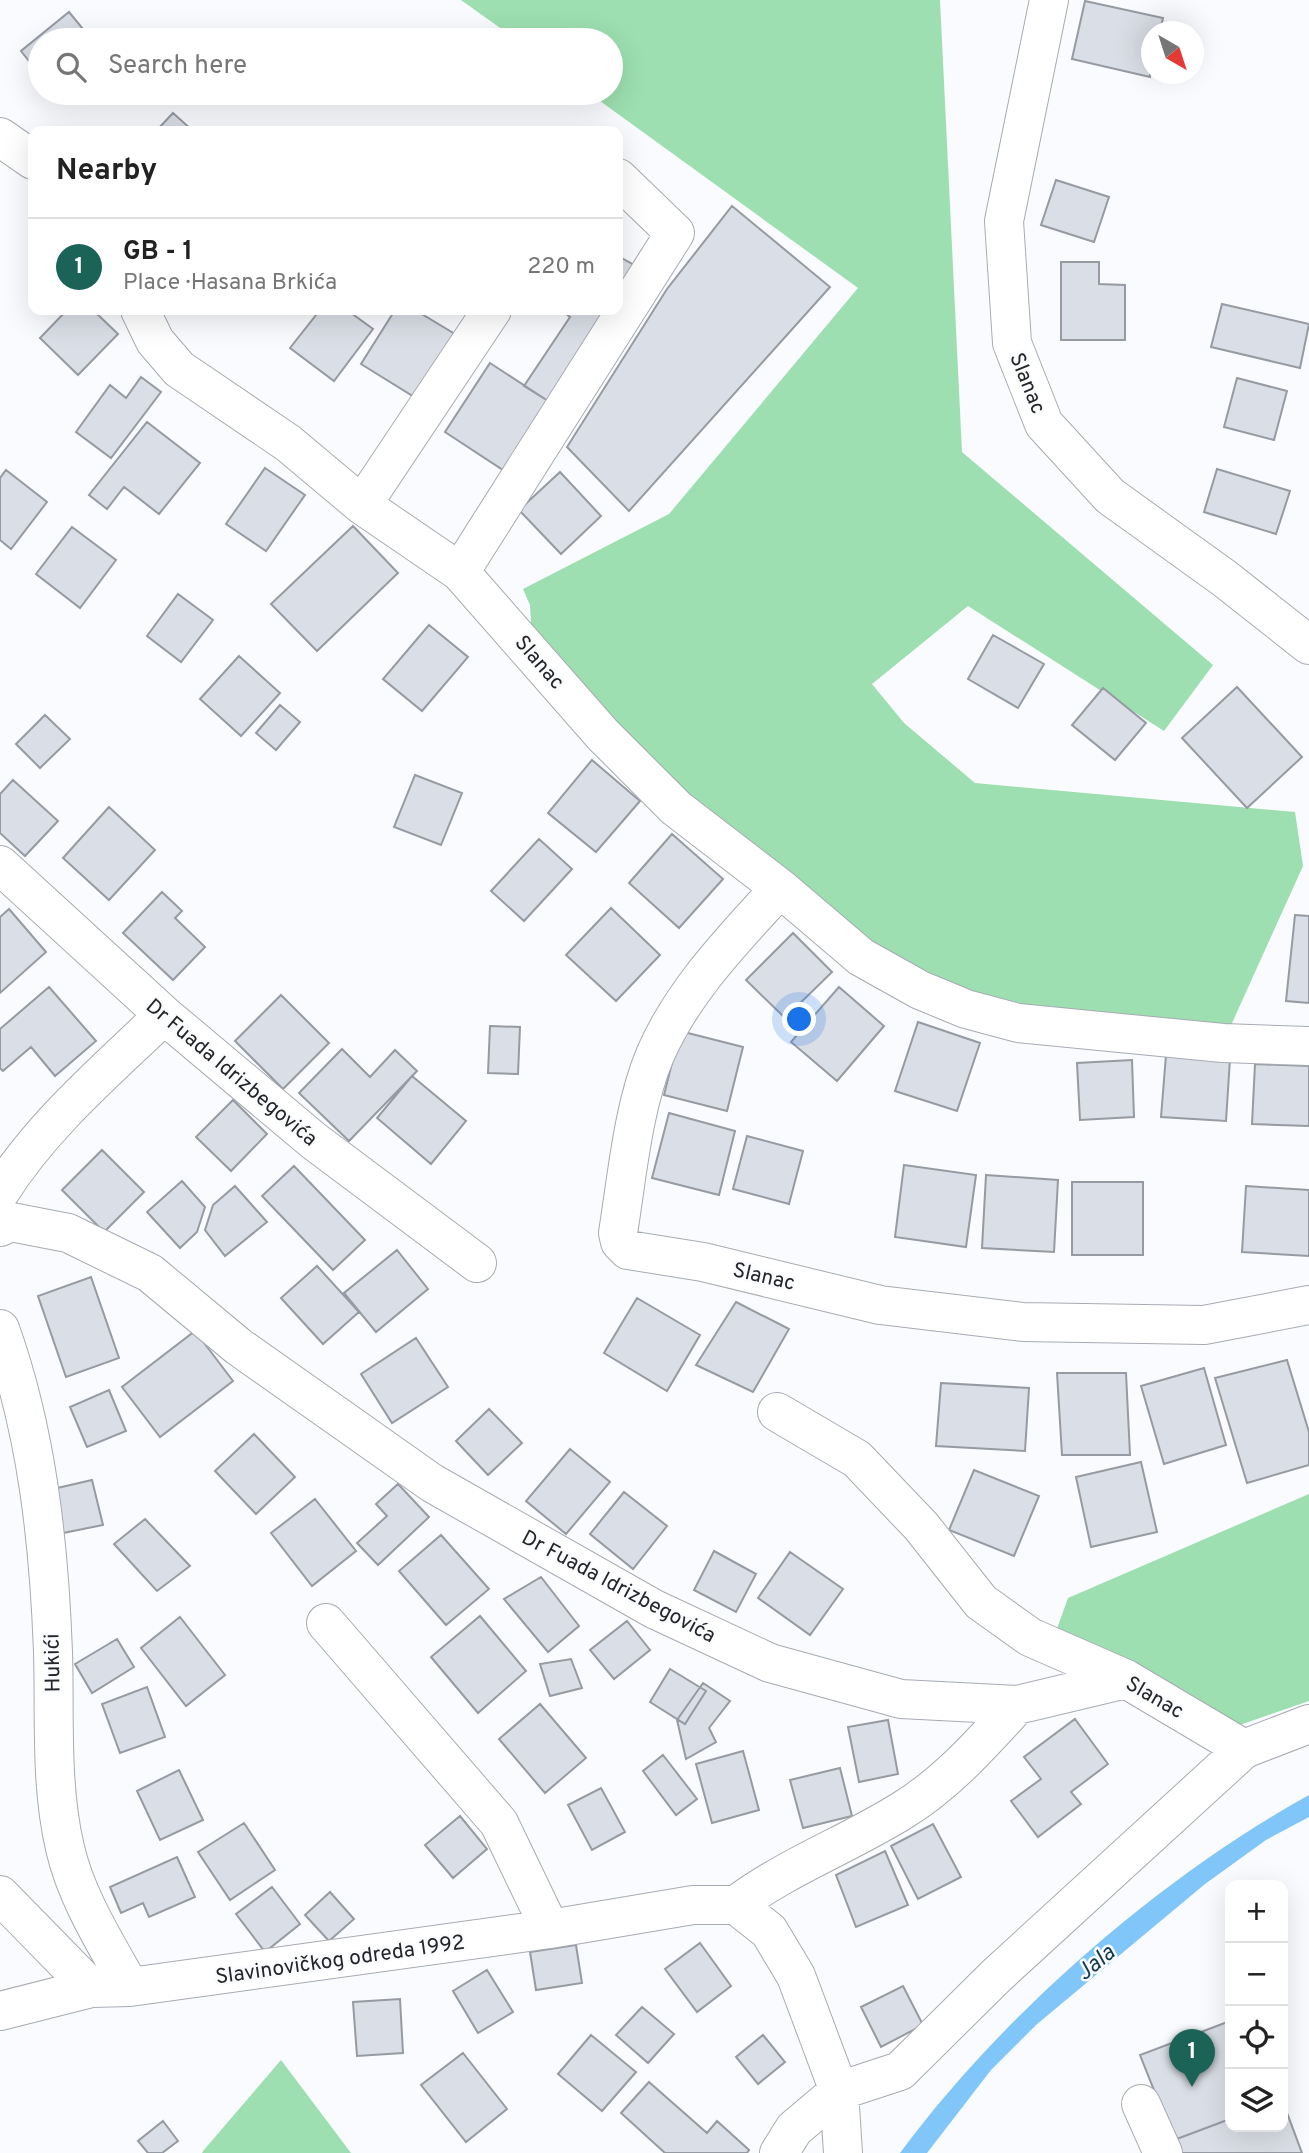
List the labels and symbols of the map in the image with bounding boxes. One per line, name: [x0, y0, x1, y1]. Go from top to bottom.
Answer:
north arrow: [1141, 21, 1204, 84]
street label: Slanac: [1002, 349, 1051, 418]
street label: Slanac: [508, 630, 570, 696]
street label: Dr Fuada Idrizbegovića: [140, 993, 322, 1153]
your location: [782, 1002, 816, 1036]
street label: Slanac: [730, 1257, 797, 1298]
street label: Dr Fuada Idrizbegovića: [517, 1525, 720, 1650]
street label: Hukići: [39, 1633, 68, 1693]
street label: Slanac: [1120, 1671, 1188, 1726]
street label: Slavinovičkog odreda 1992: [214, 1930, 467, 1991]
water label: Jala: [1071, 1940, 1122, 1988]
pin: 1: [1169, 2029, 1215, 2087]

